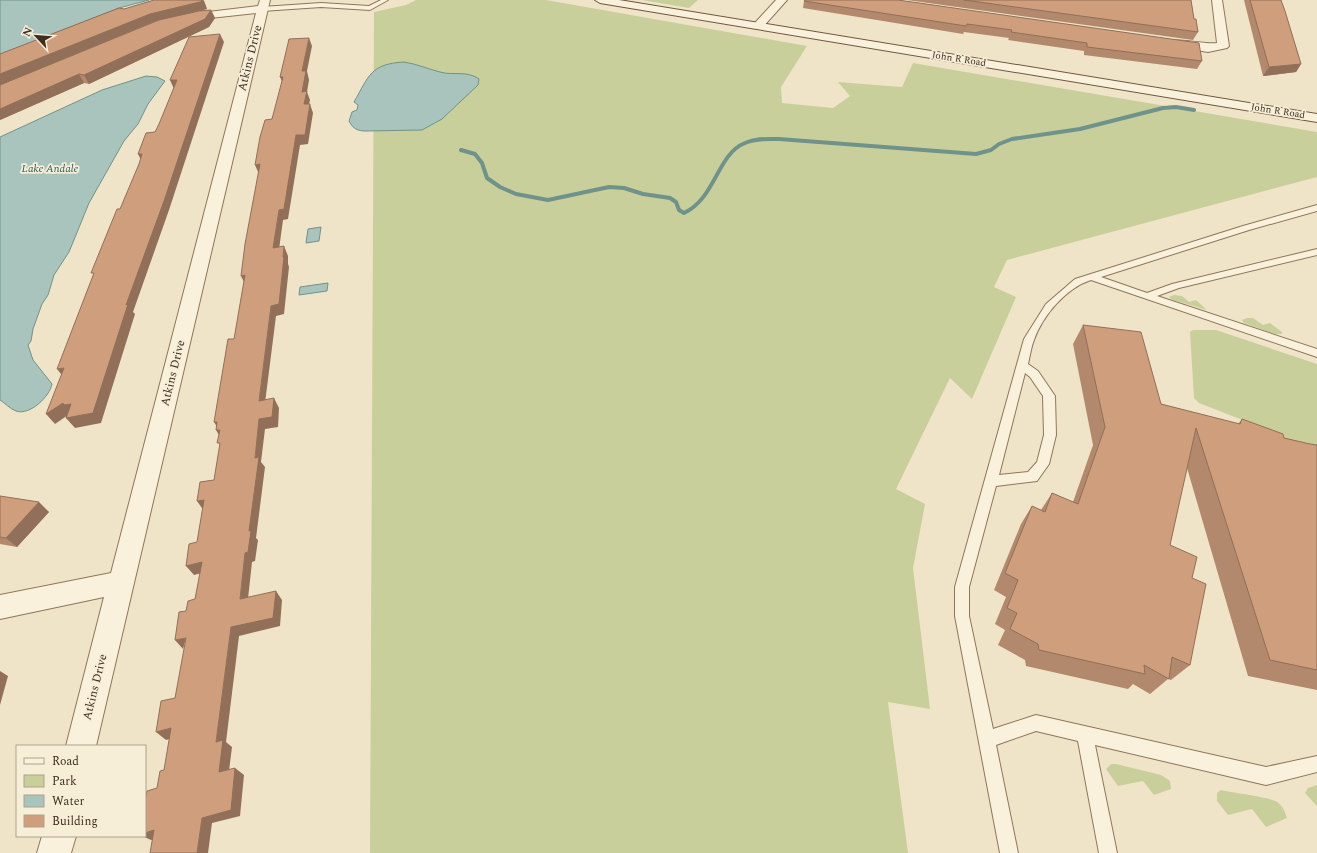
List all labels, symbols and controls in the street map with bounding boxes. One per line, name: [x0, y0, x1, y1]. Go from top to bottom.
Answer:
north arrow: [16, 16, 56, 56]
street label: Atkins Drive: [233, 23, 267, 93]
text: N: [18, 24, 37, 40]
street label: John R Road: [931, 47, 988, 71]
street label: John R Road: [1250, 99, 1307, 123]
water label: Lake Andale: [22, 160, 79, 177]
street label: Atkins Drive: [156, 338, 190, 408]
street label: Atkins Drive: [78, 652, 112, 722]
legend: [16, 745, 146, 837]
text: Road: [52, 752, 79, 771]
text: Park: [52, 772, 77, 791]
text: Water: [52, 792, 84, 811]
text: Building: [52, 812, 98, 831]

